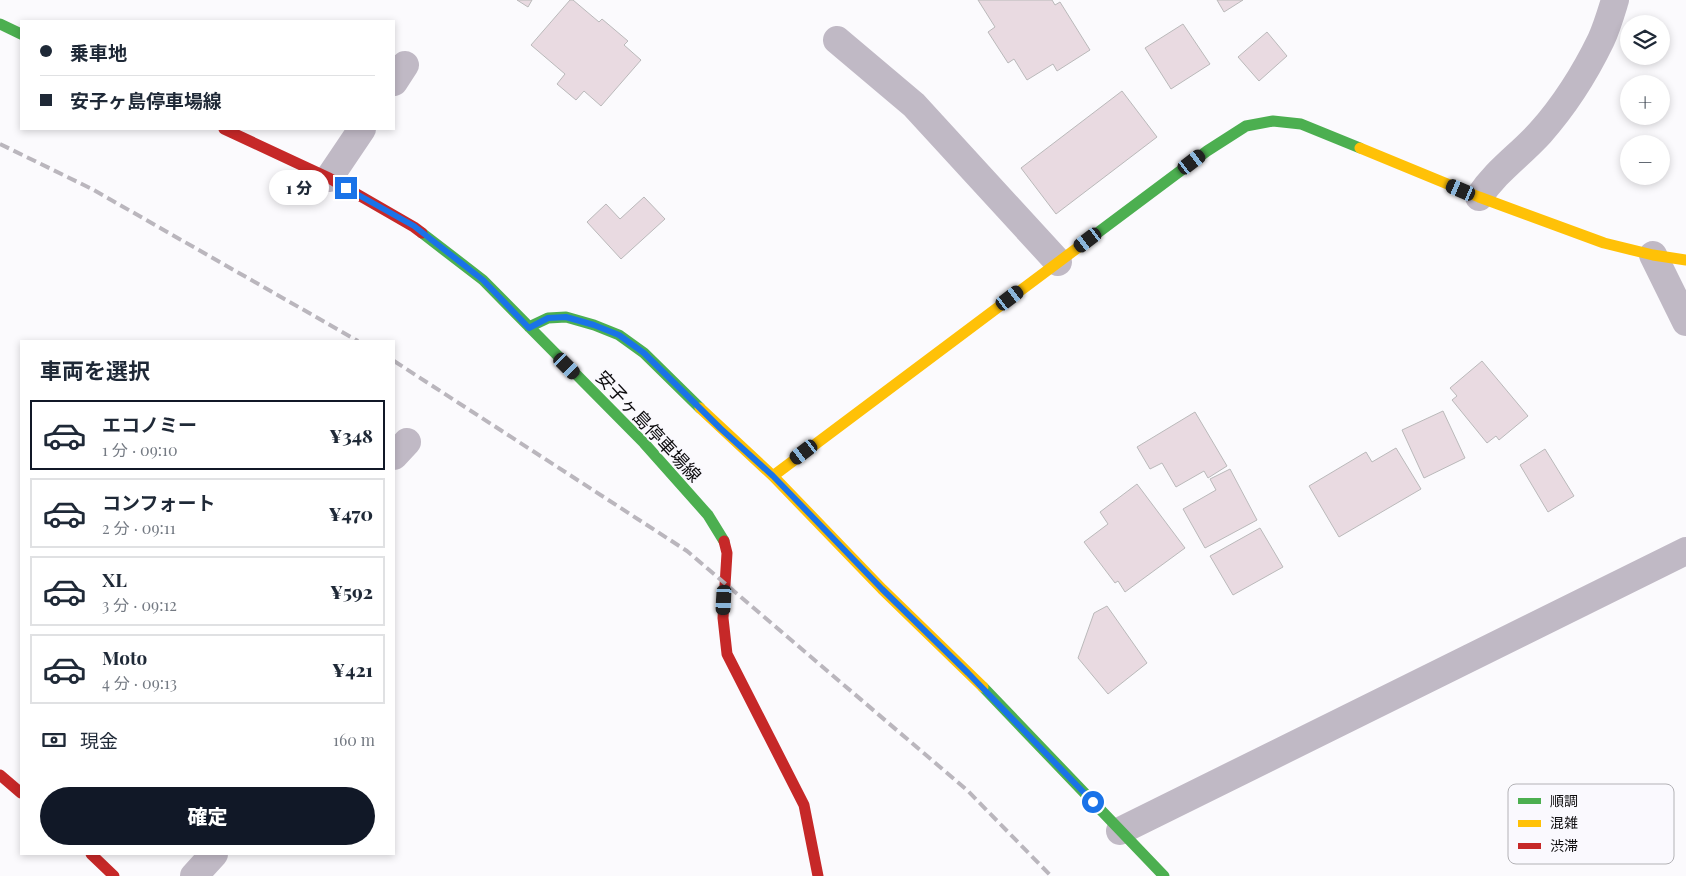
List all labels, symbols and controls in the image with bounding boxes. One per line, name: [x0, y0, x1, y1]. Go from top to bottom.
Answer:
map controls: [1620, 15, 1670, 185]
button: layers: [1620, 15, 1670, 65]
text: 乗車地: [70, 39, 127, 65]
button: +: [1620, 75, 1670, 125]
text: 安子ヶ島停車場線: [70, 87, 222, 113]
button: −: [1620, 135, 1670, 185]
car: [1175, 147, 1208, 177]
callout: 1 分: [268, 170, 328, 206]
text: 1 分: [286, 177, 312, 198]
route end: [335, 177, 357, 199]
car: [1444, 177, 1477, 203]
car: [1071, 225, 1104, 255]
car: [993, 283, 1026, 313]
car: [551, 350, 582, 382]
text: 車両を選択: [40, 355, 150, 385]
street label: 安子ヶ島停車場線: [591, 365, 707, 487]
text: エコノミー: [102, 411, 197, 437]
icon: car: [42, 413, 87, 458]
text: ¥348: [329, 422, 373, 448]
car: [787, 437, 820, 467]
text: 1 分 · 09:10: [102, 439, 178, 460]
text: コンフォート: [102, 489, 215, 515]
icon: car: [42, 491, 87, 536]
text: ¥470: [328, 500, 373, 526]
text: 2 分 · 09:11: [102, 517, 176, 538]
text: XL: [102, 566, 127, 592]
icon: car: [42, 569, 87, 614]
text: ¥592: [330, 578, 373, 604]
car: [715, 585, 732, 615]
text: 3 分 · 09:12: [102, 594, 177, 615]
text: Moto: [102, 644, 147, 670]
icon: car: [42, 647, 87, 692]
text: ¥421: [332, 656, 373, 682]
text: 4 分 · 09:13: [102, 672, 177, 693]
icon: cash: [40, 726, 68, 754]
text: 現金: [80, 727, 118, 753]
text: 160 m: [333, 729, 375, 750]
legend: [1508, 784, 1674, 864]
button: 確定: [40, 787, 375, 845]
route start: [1082, 791, 1104, 813]
text: 順調: [1550, 791, 1578, 810]
text: 混雑: [1550, 813, 1578, 832]
text: 渋滞: [1550, 836, 1578, 855]

